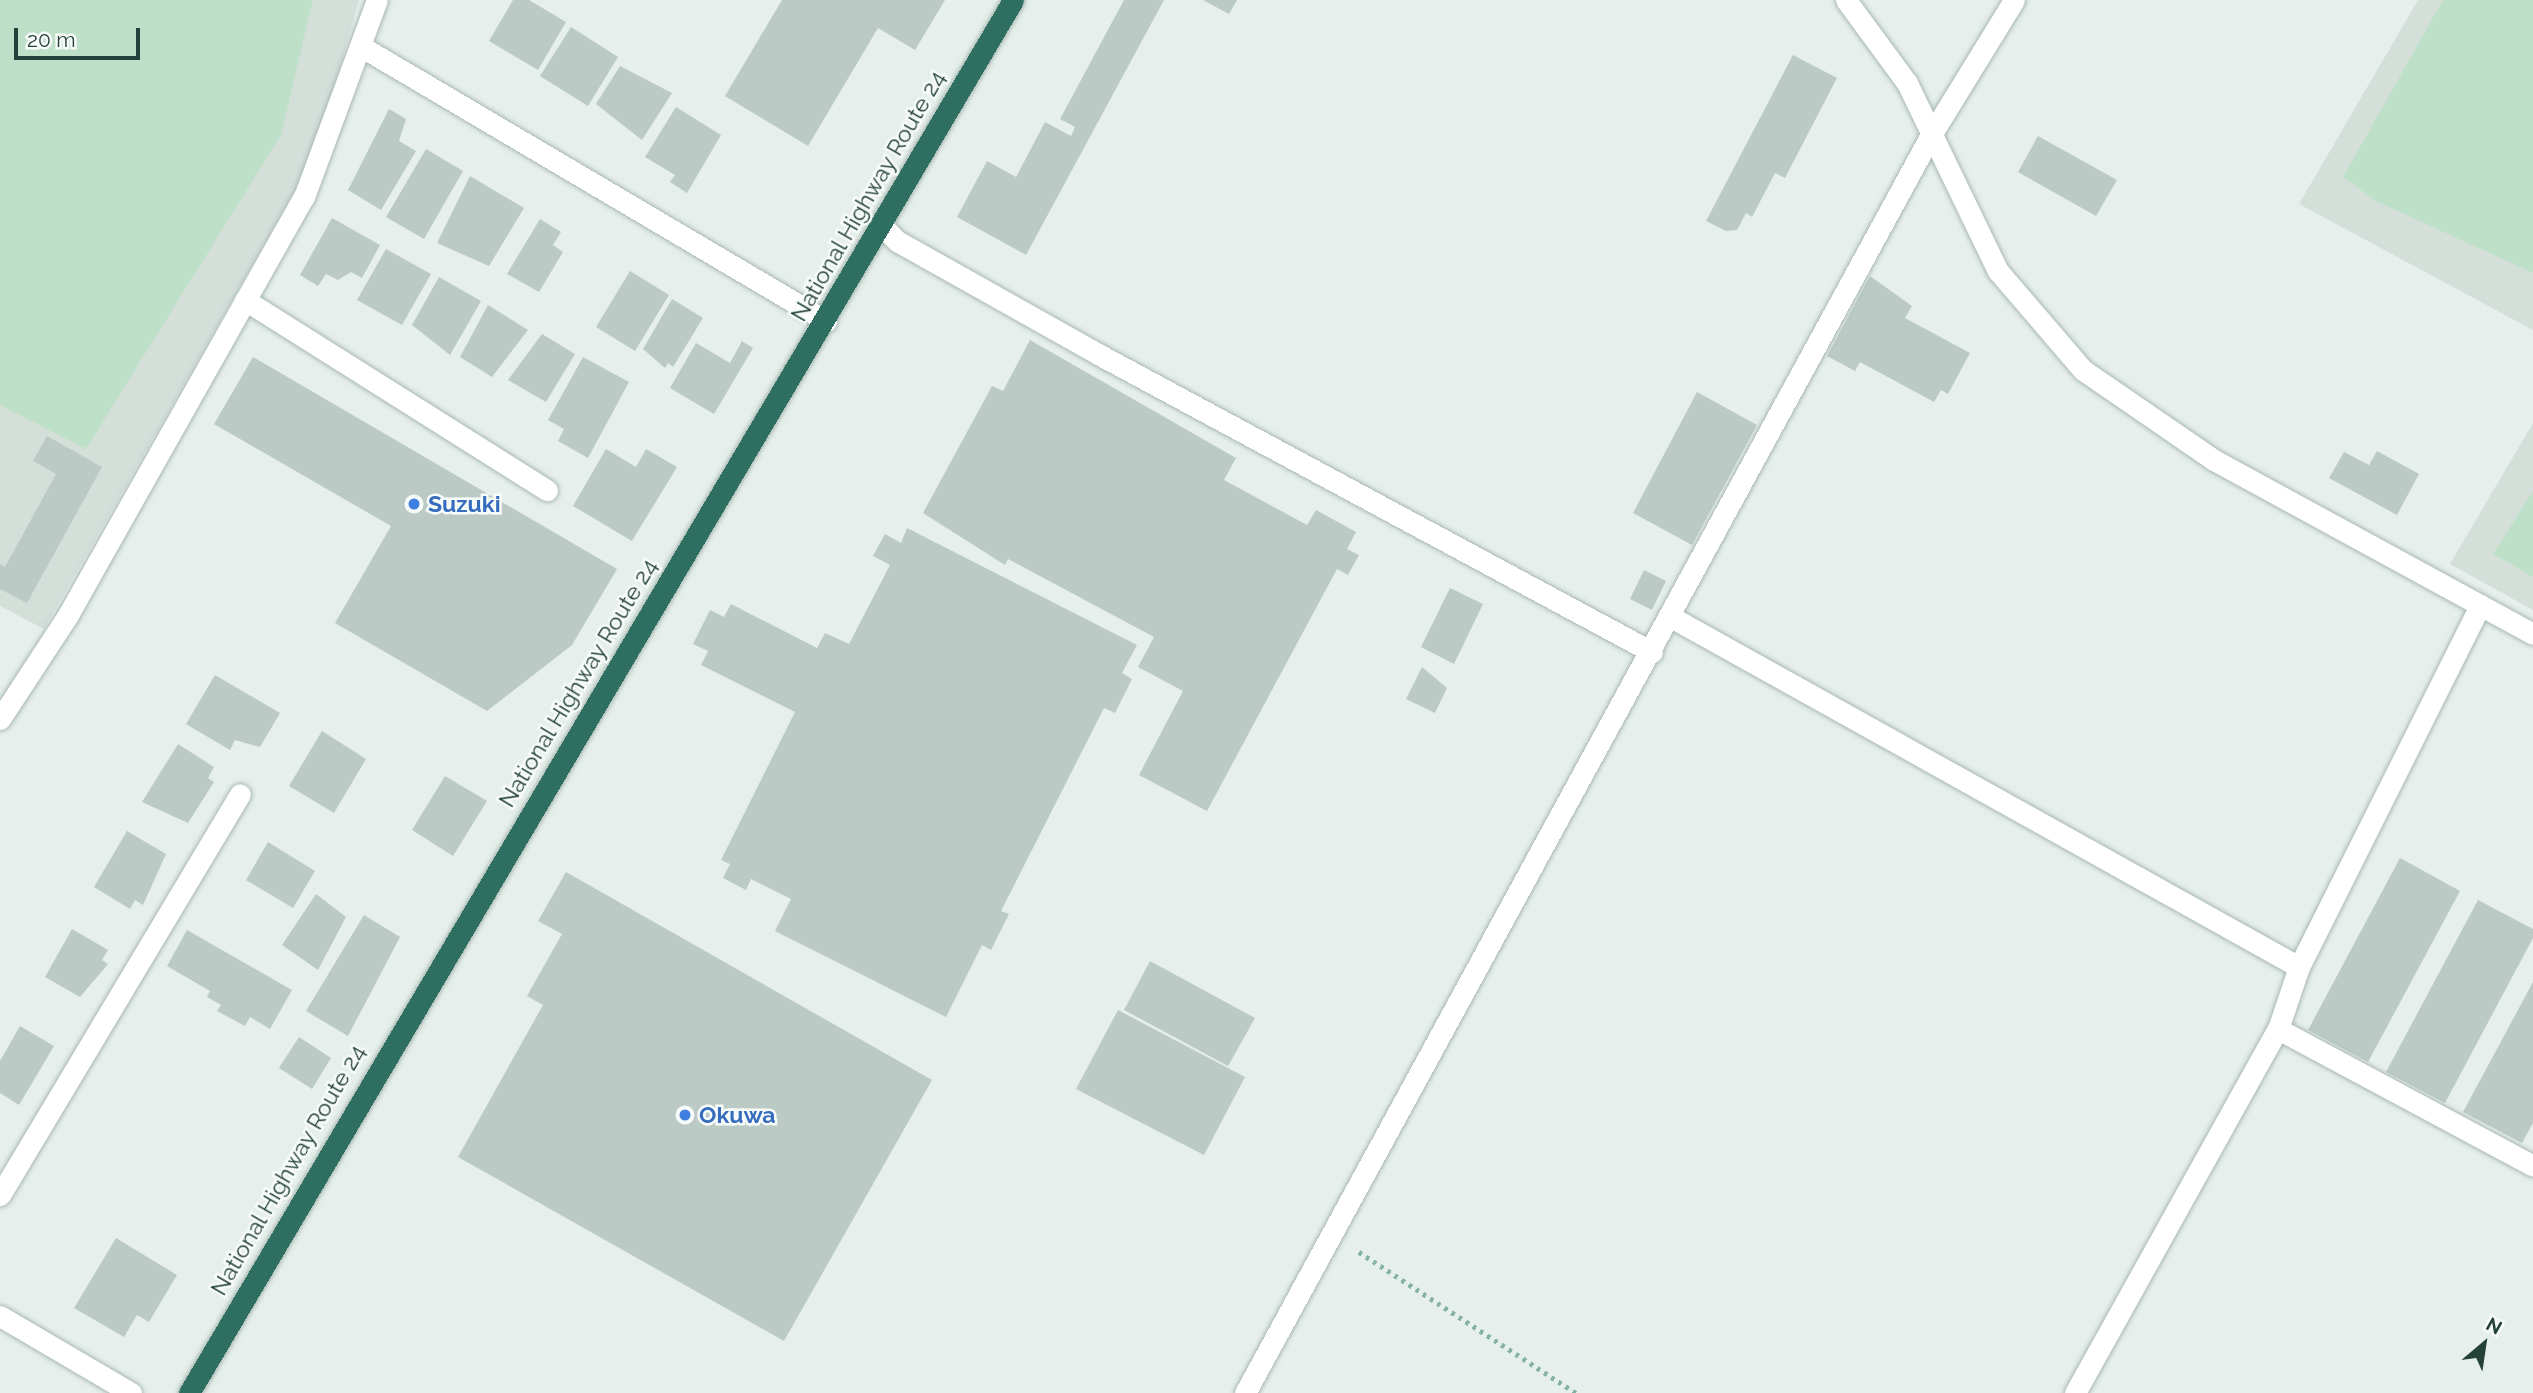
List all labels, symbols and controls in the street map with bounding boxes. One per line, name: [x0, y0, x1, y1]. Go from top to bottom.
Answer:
scale bar: [18, 14, 144, 58]
text: 20 m: [27, 27, 75, 52]
street label: National Highway Route 24: [785, 65, 951, 327]
place label: Suzuki: [428, 490, 501, 518]
marker: Suzuki: [406, 496, 422, 512]
street label: National Highway Route 24: [492, 553, 664, 813]
street label: National Highway Route 24: [205, 1039, 371, 1301]
place label: Okuwa: [699, 1101, 776, 1129]
marker: Okuwa: [677, 1107, 693, 1123]
north arrow: [2449, 1309, 2519, 1379]
text: N: [2483, 1312, 2506, 1339]

